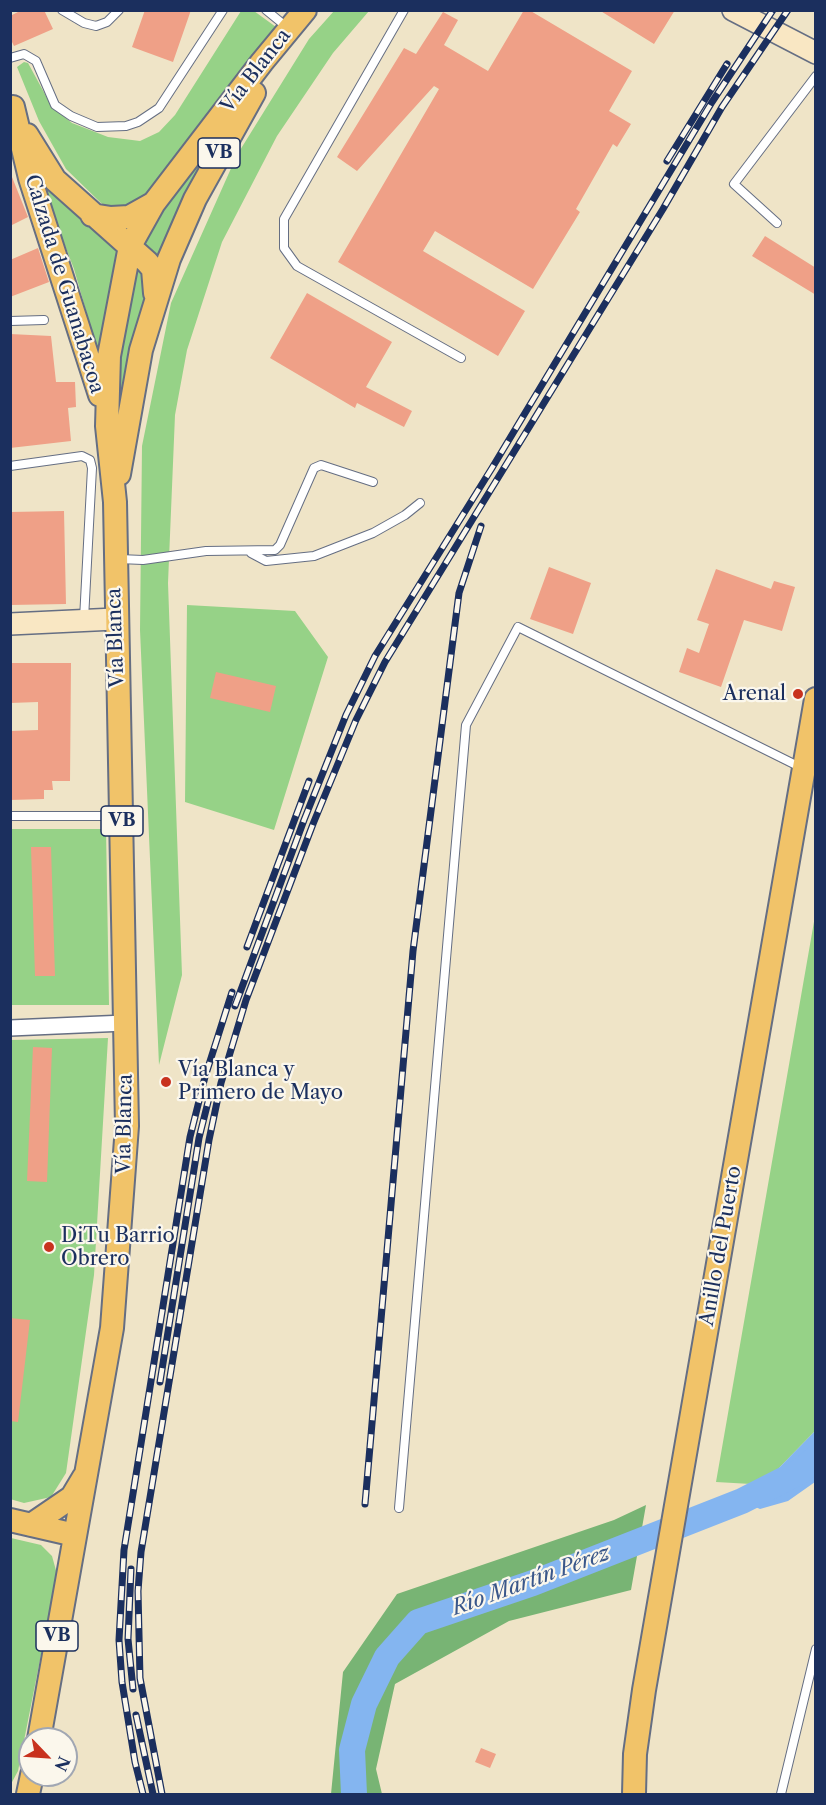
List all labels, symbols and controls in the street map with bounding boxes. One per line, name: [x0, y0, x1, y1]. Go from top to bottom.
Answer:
street label: Vía Blanca: [216, 24, 296, 118]
road number: VB: [198, 138, 240, 168]
street label: Calzada de Guanabacoa: [19, 172, 109, 396]
street label: Vía Blanca: [102, 588, 130, 688]
place label: Arenal: [723, 682, 786, 706]
marker: Arenal: [791, 687, 805, 701]
road number: VB: [101, 806, 143, 836]
place label: Vía Blanca y Primero de Mayo: [178, 1058, 343, 1105]
street label: Vía Blanca: [112, 1074, 138, 1174]
marker: Vía Blanca y Primero de Mayo: [159, 1075, 173, 1089]
street label: Anillo del Puerto: [695, 1164, 747, 1328]
place label: DiTu Barrio Obrero: [61, 1224, 175, 1271]
marker: DiTu Barrio Obrero: [42, 1240, 56, 1254]
water label: Río Martín Pérez: [449, 1541, 613, 1621]
road number: VB: [36, 1621, 78, 1651]
north arrow: [18, 1727, 78, 1787]
text: N: [50, 1753, 75, 1774]

